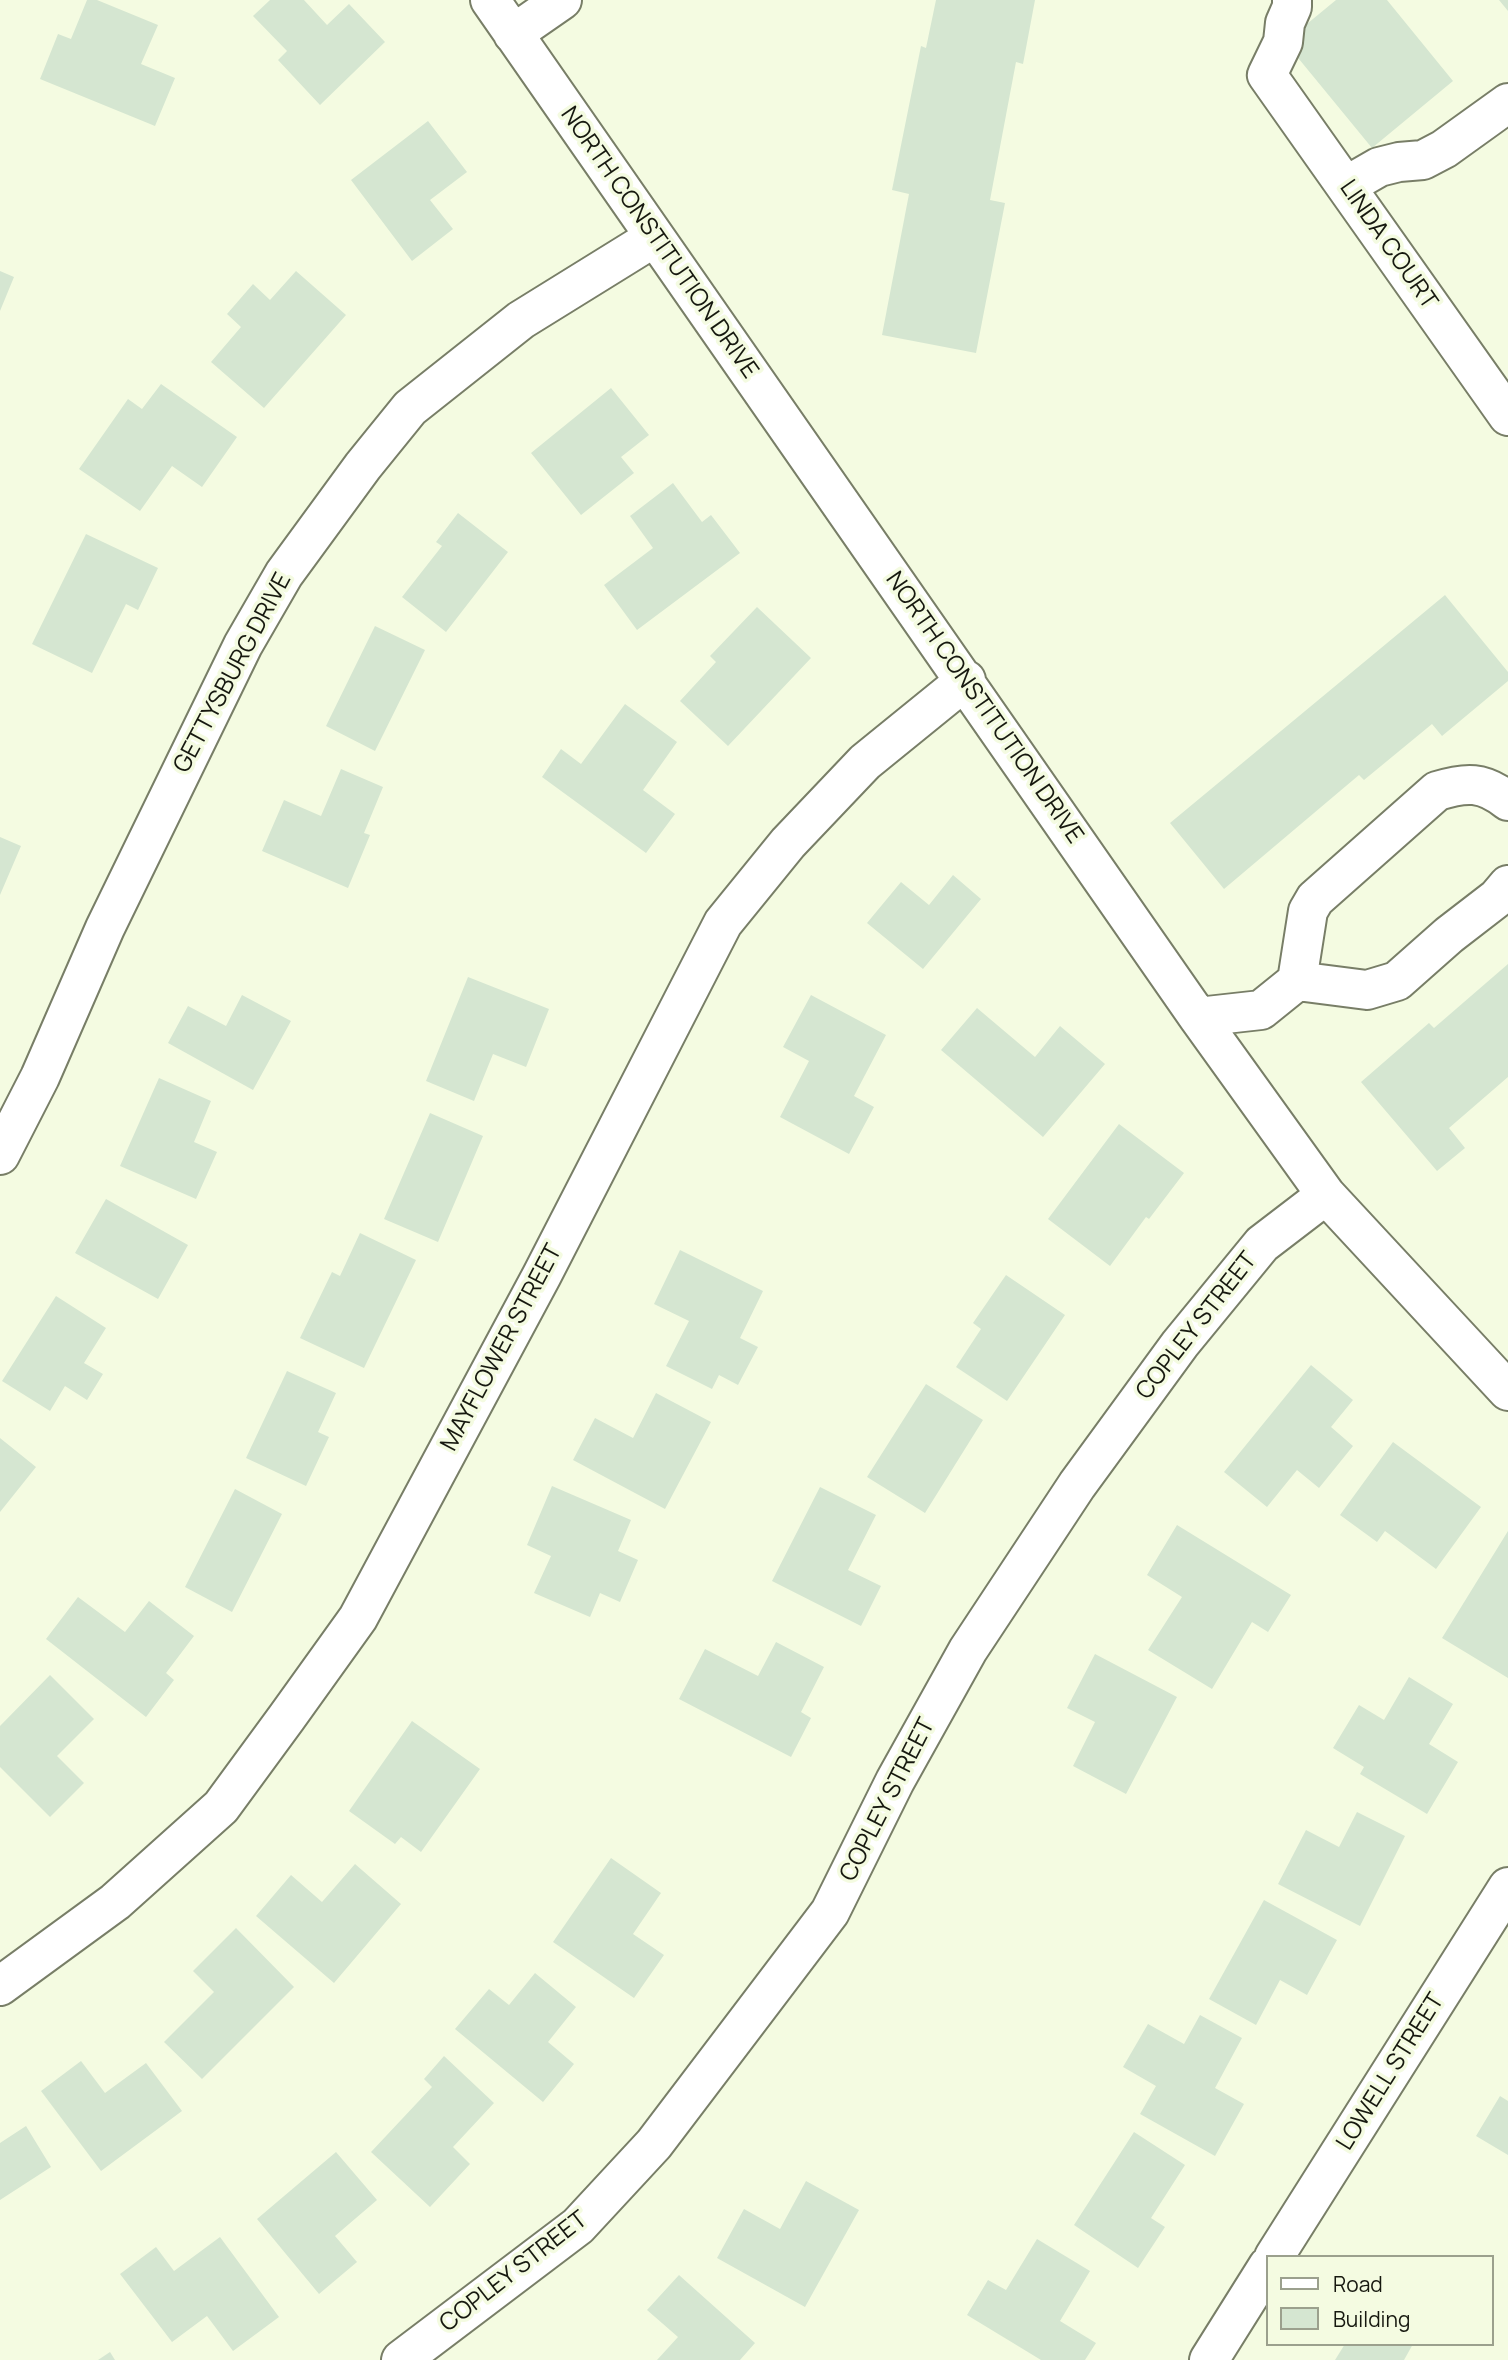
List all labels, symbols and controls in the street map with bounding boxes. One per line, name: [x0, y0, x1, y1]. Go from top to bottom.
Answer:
street label: NORTH CONSTITUTION DRIVE: [554, 102, 764, 384]
street label: LINDA COURT: [1333, 175, 1443, 315]
street label: NORTH CONSTITUTION DRIVE: [879, 567, 1089, 849]
street label: GETTYSBURG DRIVE: [168, 568, 298, 778]
street label: MAYFLOWER STREET: [435, 1240, 569, 1456]
street label: COPLEY STREET: [1131, 1247, 1263, 1405]
street label: COPLEY STREET: [835, 1714, 941, 1886]
street label: LOWELL STREET: [1331, 1988, 1451, 2156]
street label: COPLEY STREET: [435, 2206, 593, 2338]
legend: [1266, 2255, 1494, 2346]
text: Road: [1333, 2270, 1383, 2298]
text: Building: [1333, 2305, 1410, 2333]

